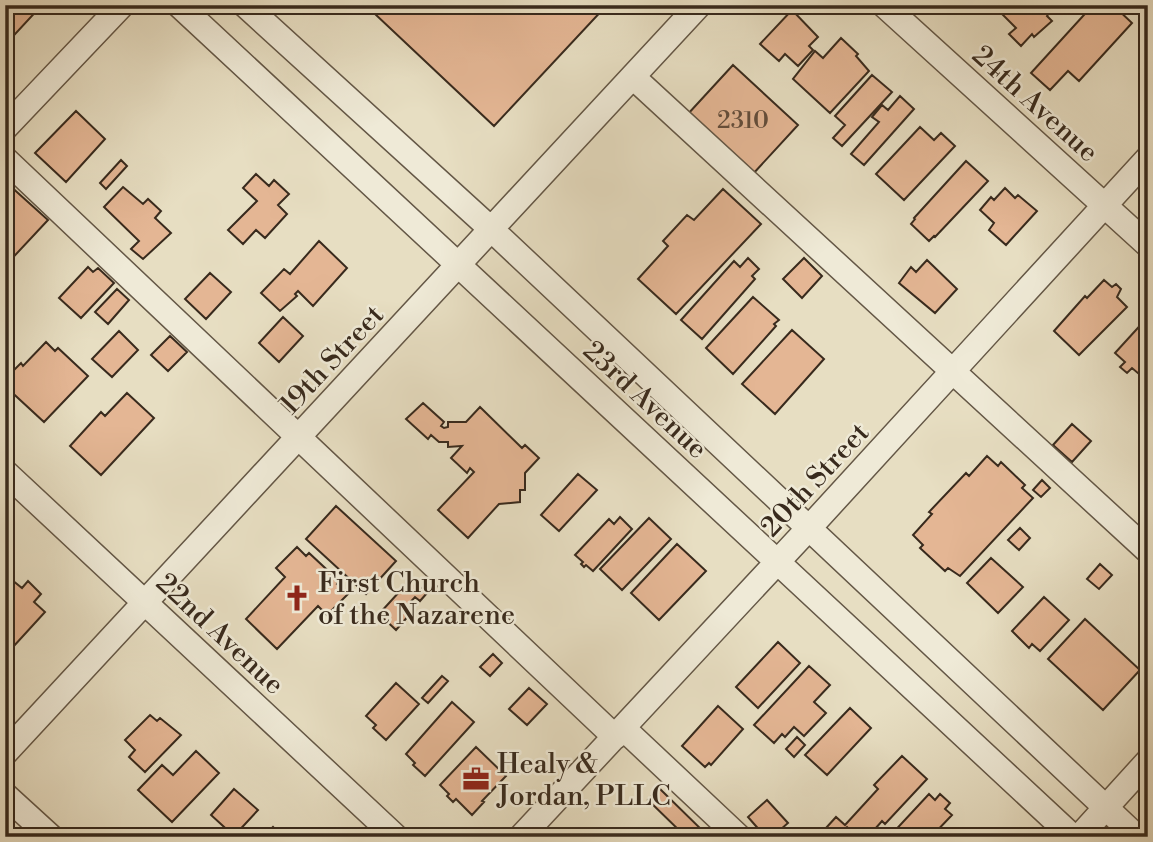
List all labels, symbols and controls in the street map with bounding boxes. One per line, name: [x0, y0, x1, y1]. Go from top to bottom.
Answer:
street label: 24th Avenue: [965, 38, 1105, 170]
house number: 2310: [717, 106, 769, 136]
street label: 19th Street: [273, 298, 392, 422]
street label: 23rd Avenue: [576, 334, 714, 467]
street label: 20th Street: [753, 416, 877, 544]
street label: 22nd Avenue: [149, 566, 291, 702]
place label: First Church of the Nazarene: [318, 566, 515, 633]
church icon: First Church of the Nazarene: [282, 583, 312, 613]
place label: Healy & Jordan, PLLC: [496, 747, 671, 814]
office icon: Healy & Jordan, PLLC: [461, 764, 491, 794]

